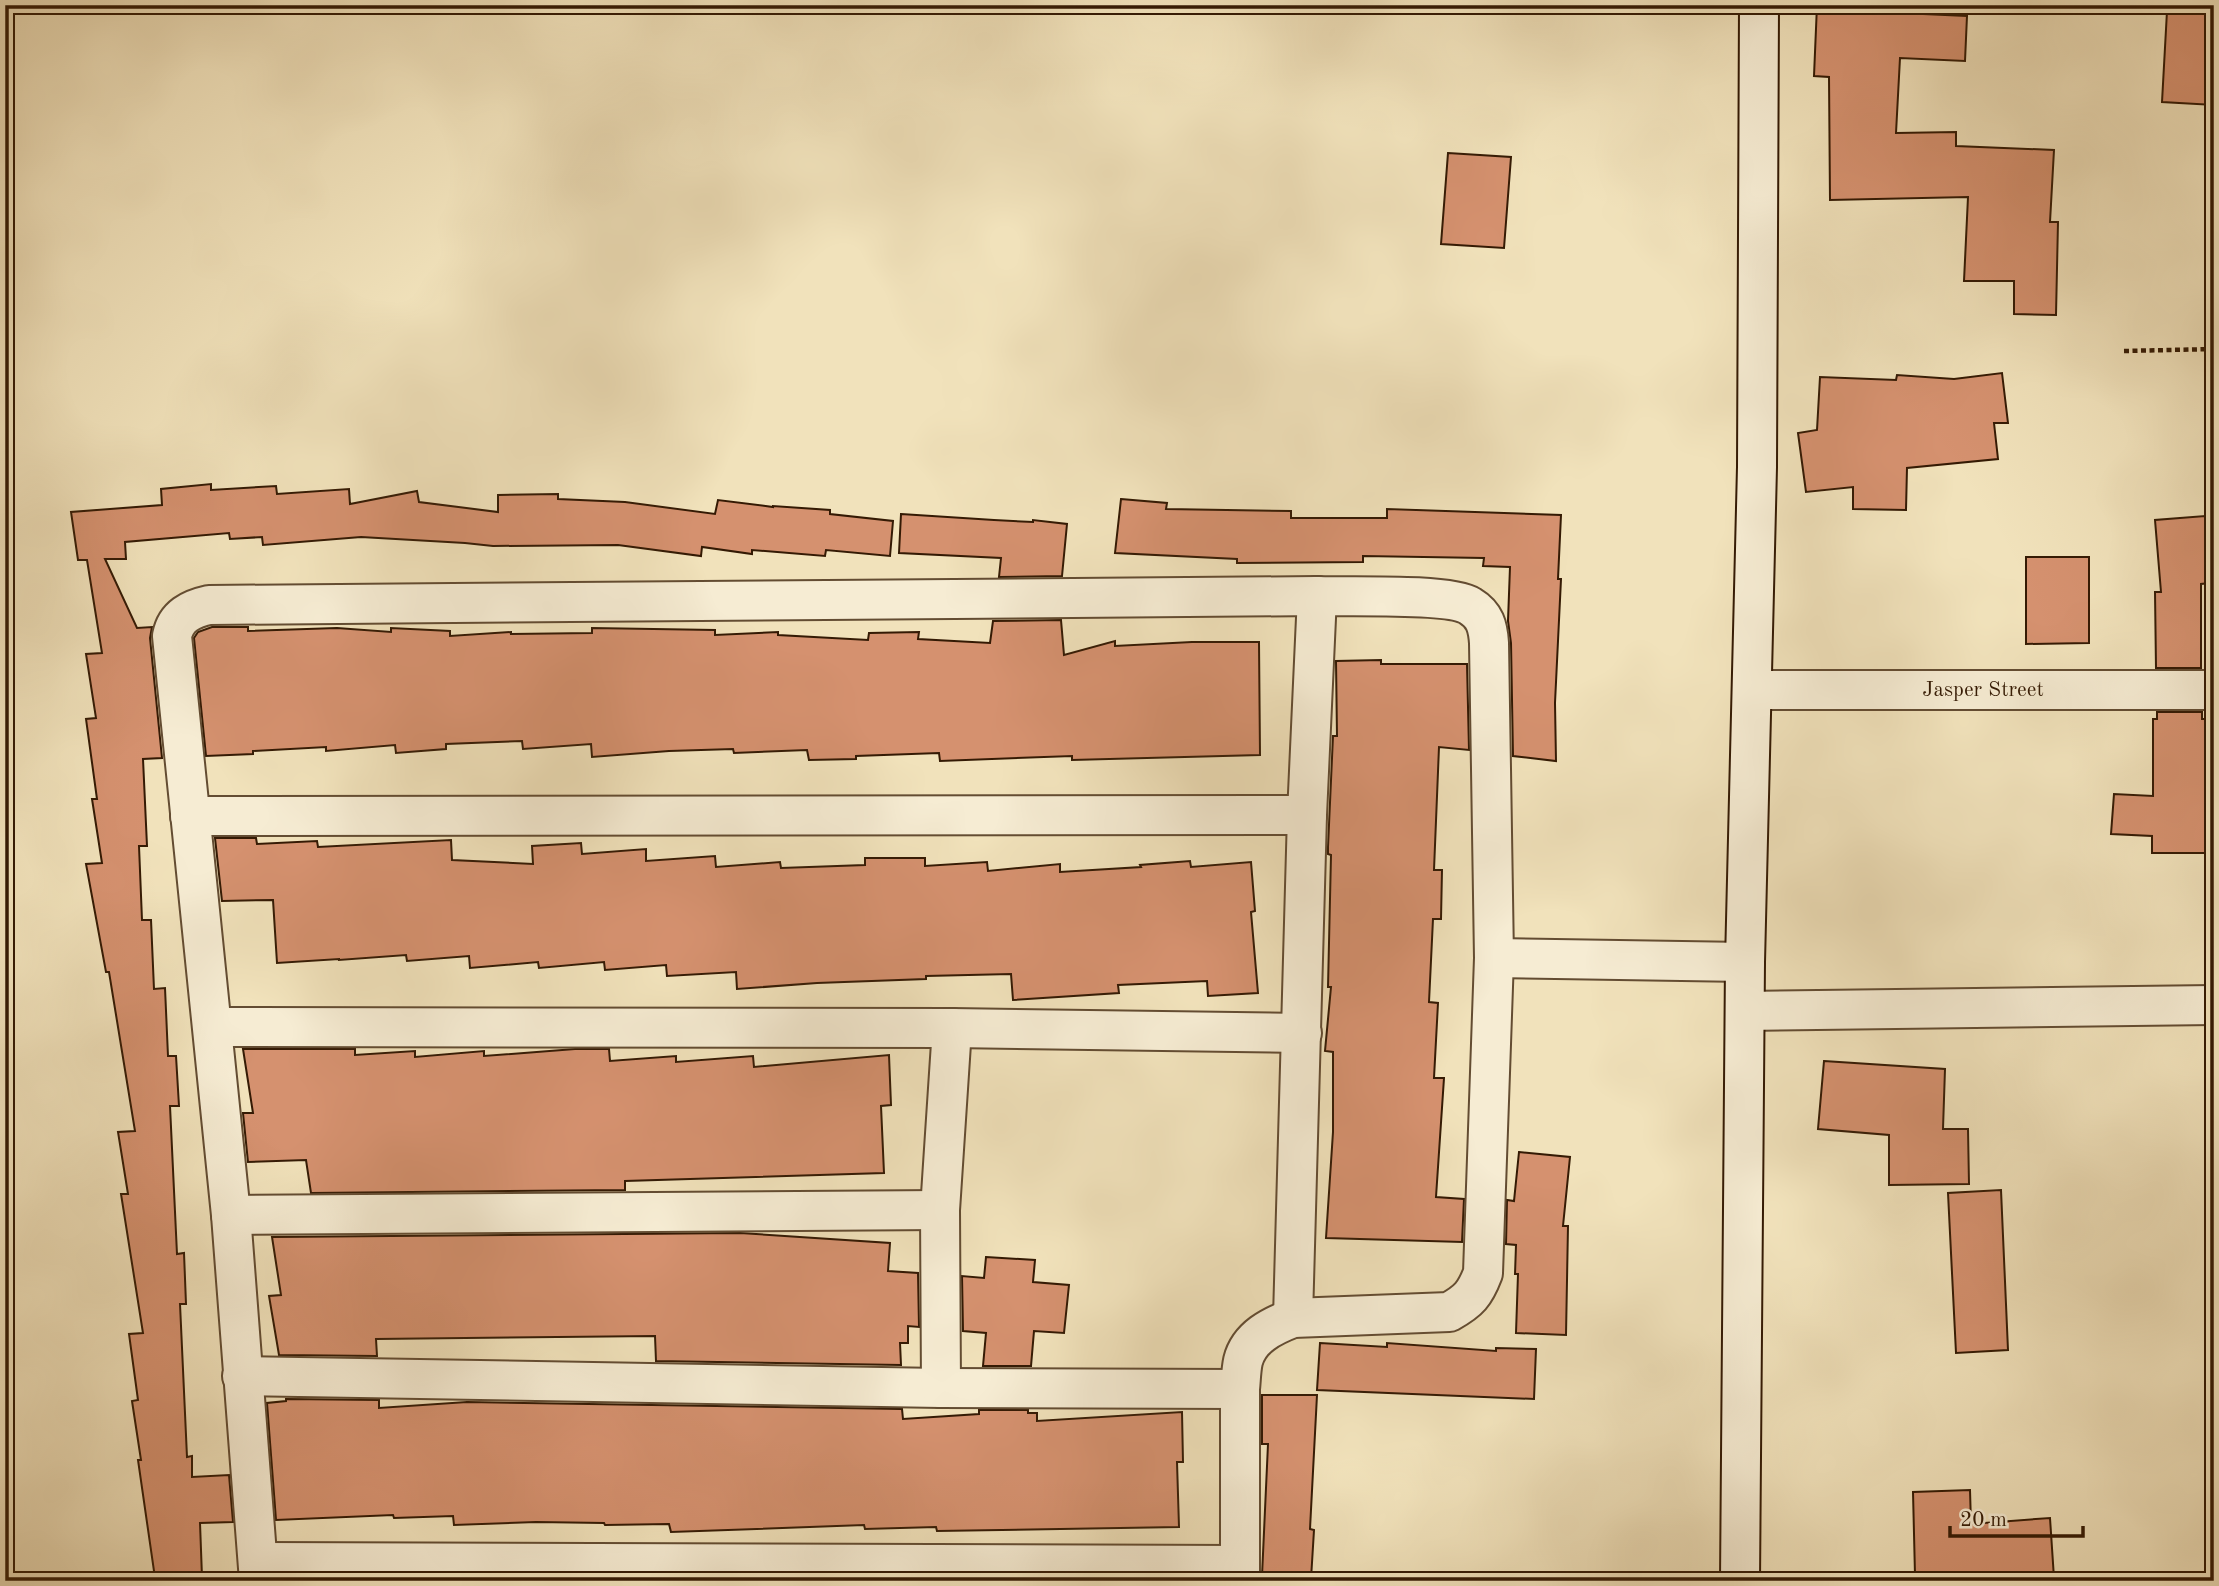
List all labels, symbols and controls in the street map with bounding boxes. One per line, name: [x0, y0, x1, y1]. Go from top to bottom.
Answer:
street label: Jasper Street: [1922, 680, 2044, 701]
scale bar: [1950, 1495, 2082, 1539]
text: 20 m: [1960, 1510, 2007, 1531]

